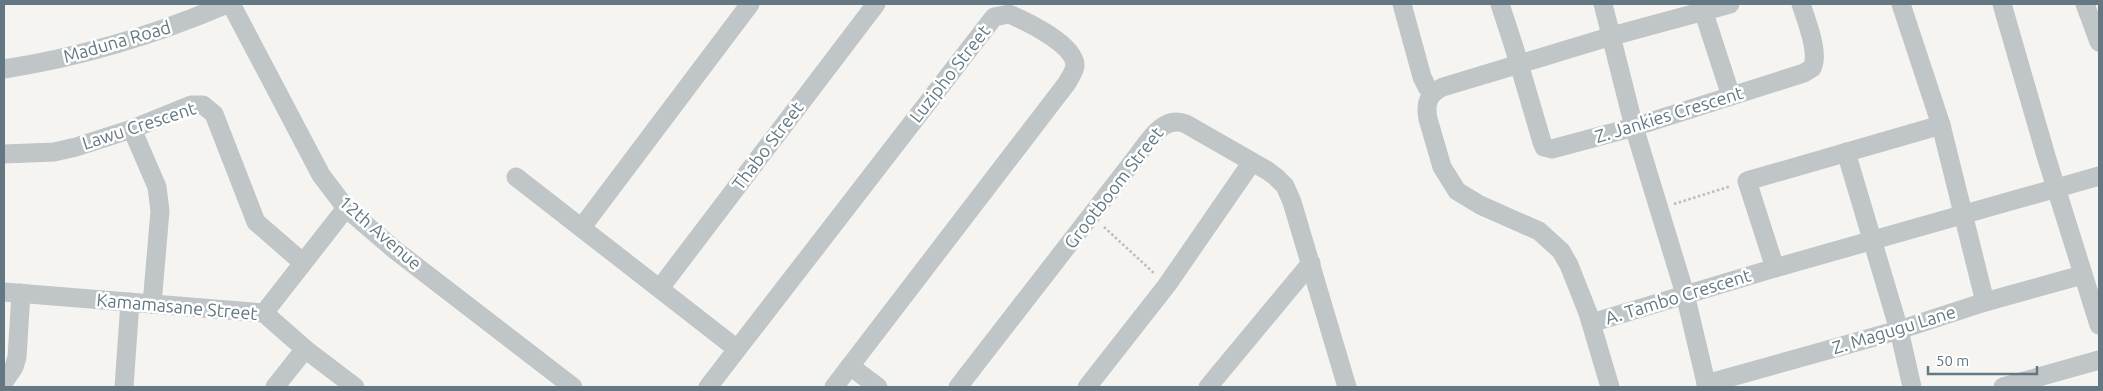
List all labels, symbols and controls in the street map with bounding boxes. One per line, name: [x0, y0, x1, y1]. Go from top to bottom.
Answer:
street label: Maduna Road: [61, 16, 173, 66]
street label: Luzipho Street: [905, 21, 993, 126]
street label: Z. Jankies Crescent: [1592, 82, 1745, 146]
street label: Lawu Crescent: [79, 97, 198, 153]
street label: Thabo Street: [728, 97, 807, 193]
street label: Grootboom Street: [1060, 123, 1167, 252]
street label: 12th Avenue: [335, 191, 426, 273]
street label: A. Tambo Crescent: [1602, 264, 1753, 328]
street label: Kamamasane Street: [96, 289, 258, 323]
street label: Z. Magugu Lane: [1830, 301, 1958, 357]
scale bar: [1928, 344, 2037, 376]
text: 50 m: [1936, 352, 1969, 369]

